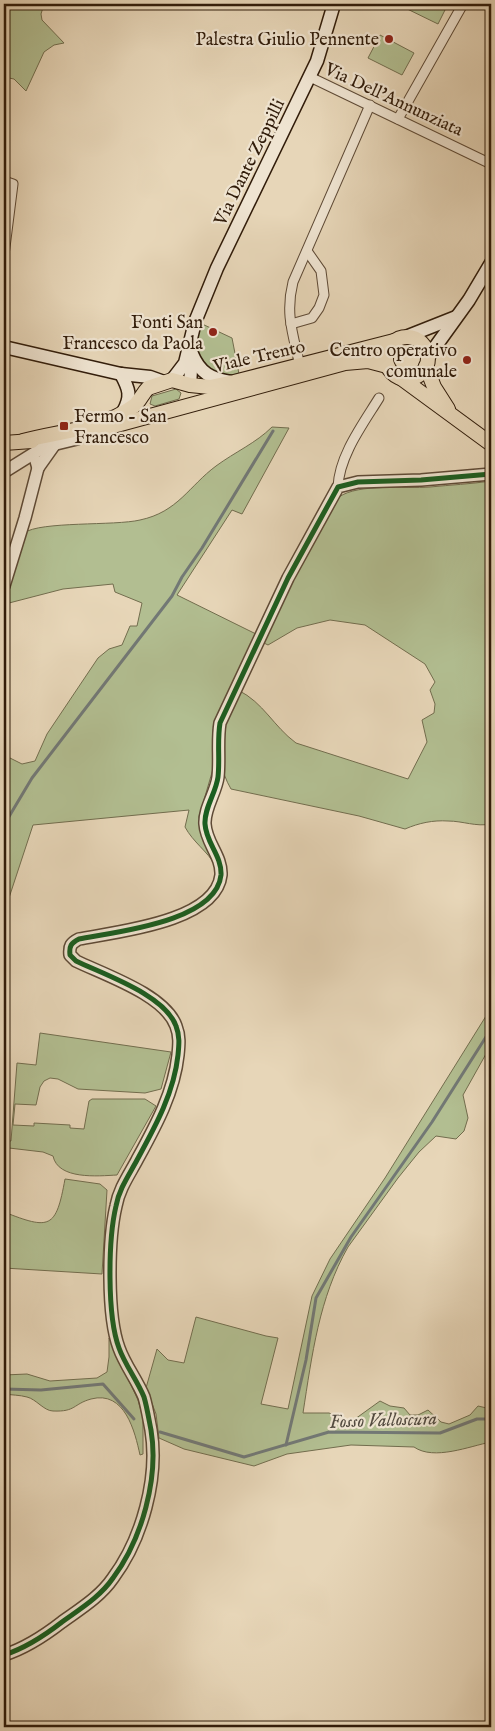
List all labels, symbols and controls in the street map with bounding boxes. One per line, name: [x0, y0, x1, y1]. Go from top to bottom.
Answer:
place label: Palestra Giulio Pennente: [196, 29, 379, 52]
marker: Palestra Giulio Pennente: [383, 33, 395, 45]
street label: Via Dell'Annunziata: [320, 58, 466, 143]
street label: Via Dante Zeppilli: [209, 95, 291, 231]
place label: Fonti San Francesco da Paola: [62, 312, 203, 356]
marker: Fonti San Francesco da Paola: [207, 326, 219, 338]
street label: Viale Trento: [210, 336, 308, 379]
place label: Centro operativo comunale: [329, 340, 457, 384]
marker: Centro operativo comunale: [461, 354, 473, 366]
place label: Fermo - San Francesco: [74, 406, 167, 450]
marker: Fermo - San Francesco: [58, 420, 70, 432]
water label: Fosso Valloscura: [329, 1407, 437, 1435]

